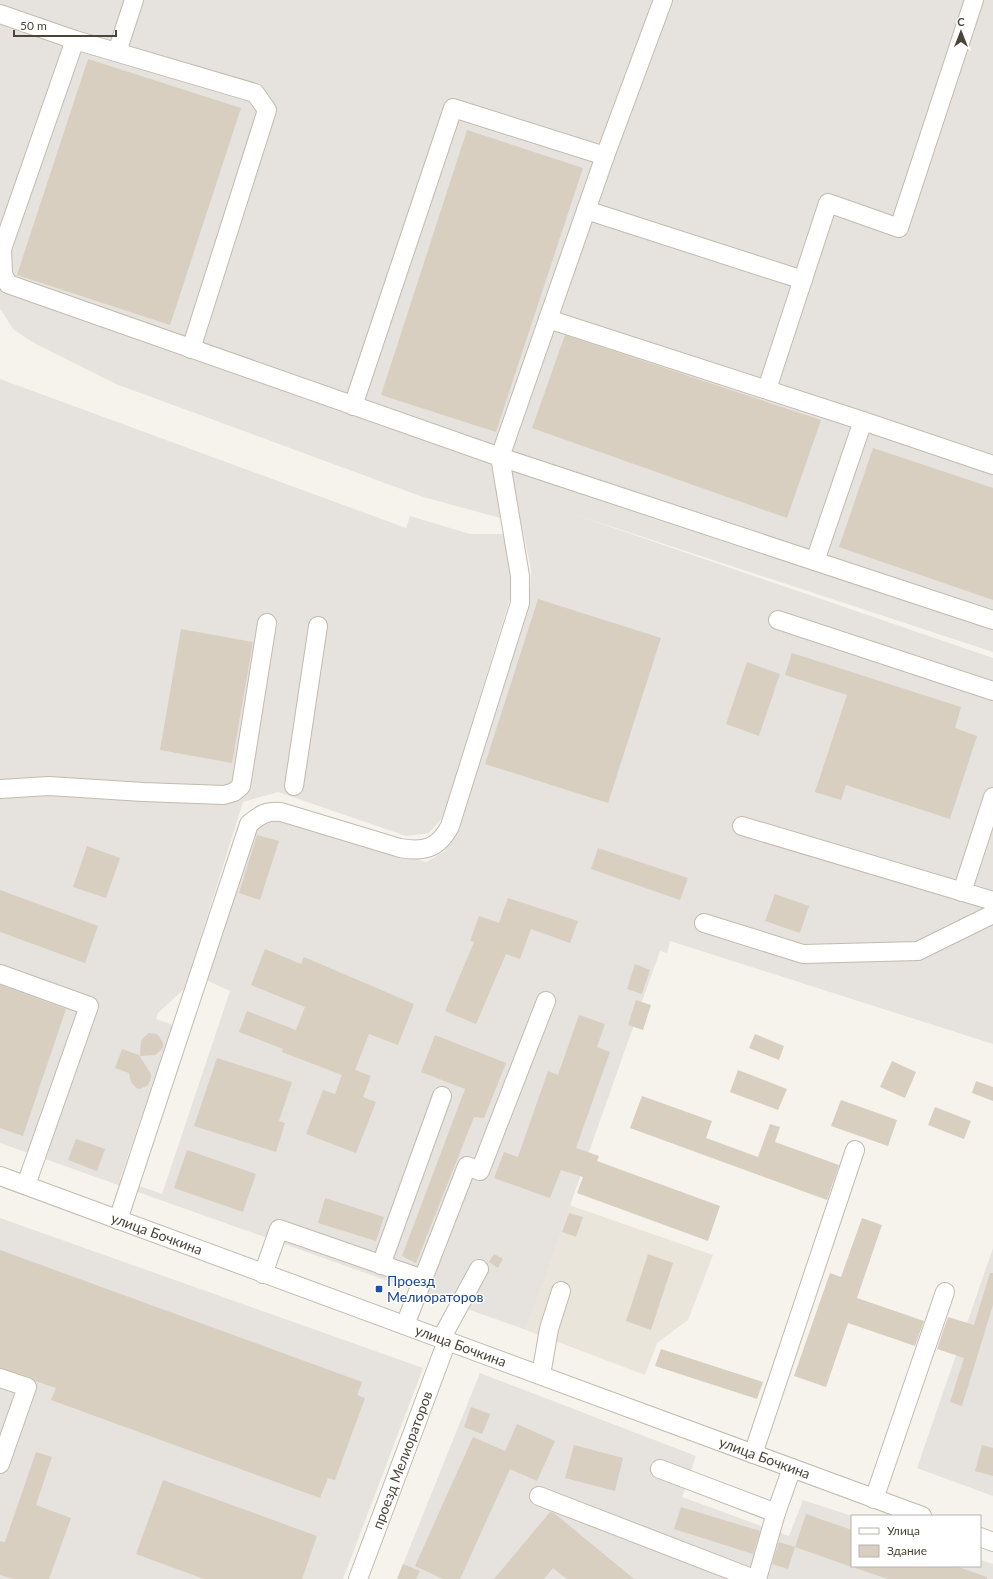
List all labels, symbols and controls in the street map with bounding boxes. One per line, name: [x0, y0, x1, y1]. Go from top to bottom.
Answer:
scale bar: [14, 12, 116, 38]
north arrow: [941, 12, 981, 52]
text: С: [957, 15, 965, 28]
text: 50 m: [20, 18, 47, 33]
street label: улица Бочкина: [109, 1209, 205, 1258]
place label: Проезд Мелиораторов: [387, 1272, 483, 1305]
marker: Проезд Мелиораторов: [374, 1284, 384, 1294]
street label: улица Бочкина: [413, 1321, 509, 1370]
street label: проезд Мелиораторов: [368, 1388, 436, 1531]
street label: улица Бочкина: [717, 1433, 813, 1482]
legend: [851, 1515, 981, 1567]
text: Улица: [887, 1523, 920, 1538]
text: Здание: [887, 1543, 927, 1558]

